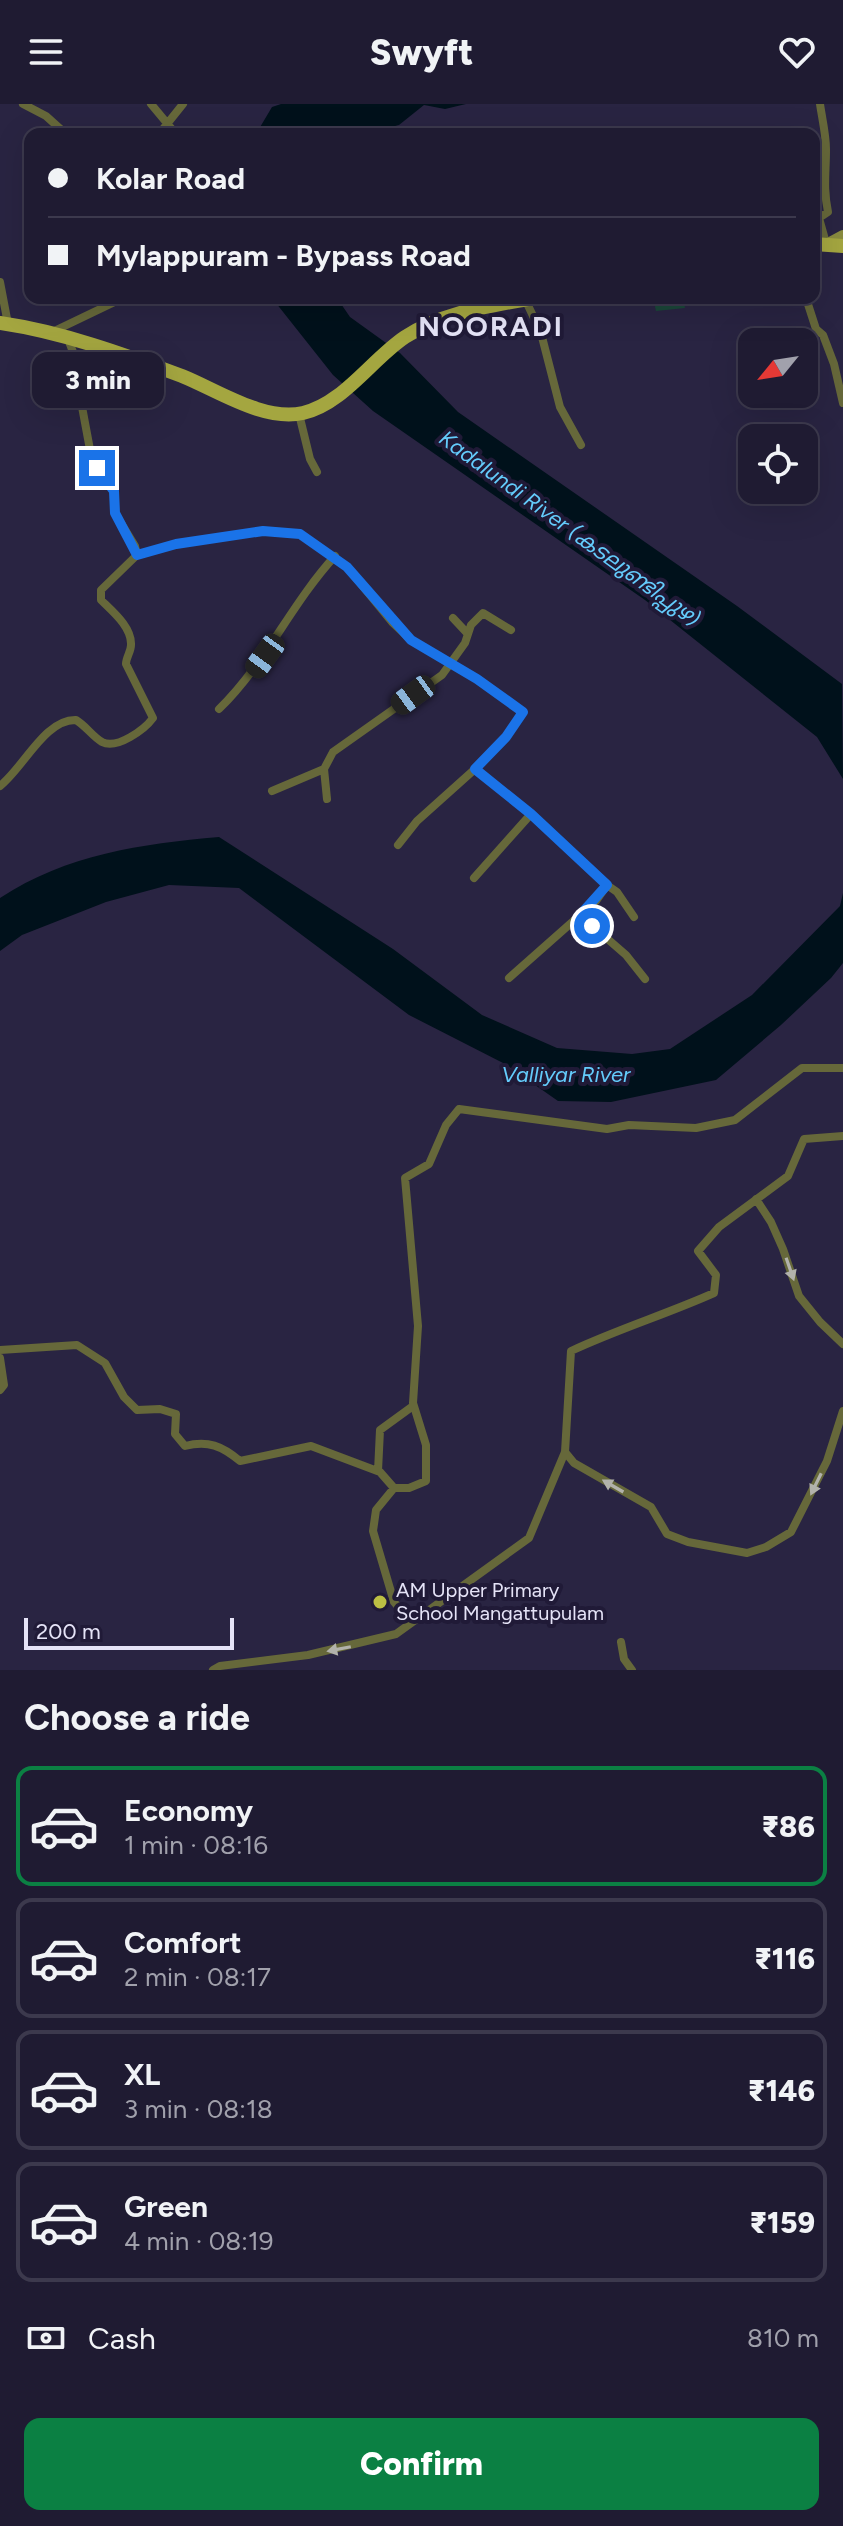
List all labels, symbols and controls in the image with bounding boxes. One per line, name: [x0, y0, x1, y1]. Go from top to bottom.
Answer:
icon: menu: [24, 30, 68, 74]
icon: heart: [775, 30, 819, 74]
text: Swyft: [370, 31, 473, 74]
text: Kolar Road: [96, 160, 245, 197]
text: Mylappuram - Bypass Road: [96, 237, 471, 274]
district label: NOORADI: [418, 309, 564, 343]
north arrow: [738, 328, 818, 408]
map controls: [738, 328, 818, 504]
callout: 3 min: [31, 352, 163, 408]
text: 3 min: [65, 364, 131, 396]
button: locate: [738, 424, 818, 504]
water label: Kadalundi River (കടലുണ്ടിപ്പുഴ): [433, 425, 706, 634]
route end: [79, 450, 115, 486]
car: [241, 630, 289, 682]
car: [387, 671, 439, 719]
route start: [574, 908, 610, 944]
water label: Valliyar River: [502, 1061, 632, 1088]
one-way arrow: [785, 1257, 797, 1281]
one-way arrow: [809, 1473, 823, 1496]
one-way arrow: [602, 1479, 624, 1493]
place label: AM Upper Primary School Mangattupulam: [396, 1578, 604, 1625]
marker: AM Upper Primary School Mangattupulam: [371, 1593, 389, 1611]
scale bar: [24, 1614, 234, 1650]
text: 200 m: [36, 1618, 101, 1645]
one-way arrow: [326, 1643, 351, 1656]
text: Choose a ride: [24, 1696, 250, 1739]
icon: car: [28, 1790, 100, 1862]
text: Economy: [124, 1792, 253, 1829]
text: ₹86: [761, 1808, 815, 1845]
text: 1 min · 08:16: [124, 1829, 268, 1861]
icon: car: [28, 1922, 100, 1994]
text: Comfort: [124, 1924, 242, 1961]
text: ₹116: [754, 1940, 815, 1977]
text: 2 min · 08:17: [124, 1961, 271, 1993]
icon: car: [28, 2054, 100, 2126]
text: XL: [124, 2056, 160, 2093]
text: ₹146: [748, 2072, 815, 2109]
text: 3 min · 08:18: [124, 2093, 273, 2125]
icon: car: [28, 2186, 100, 2258]
text: Green: [124, 2188, 208, 2225]
text: ₹159: [749, 2204, 815, 2241]
text: 4 min · 08:19: [124, 2225, 273, 2257]
icon: cash: [24, 2316, 68, 2360]
text: Cash: [88, 2320, 156, 2357]
text: 810 m: [747, 2322, 819, 2354]
button: Confirm: [24, 2418, 819, 2510]

